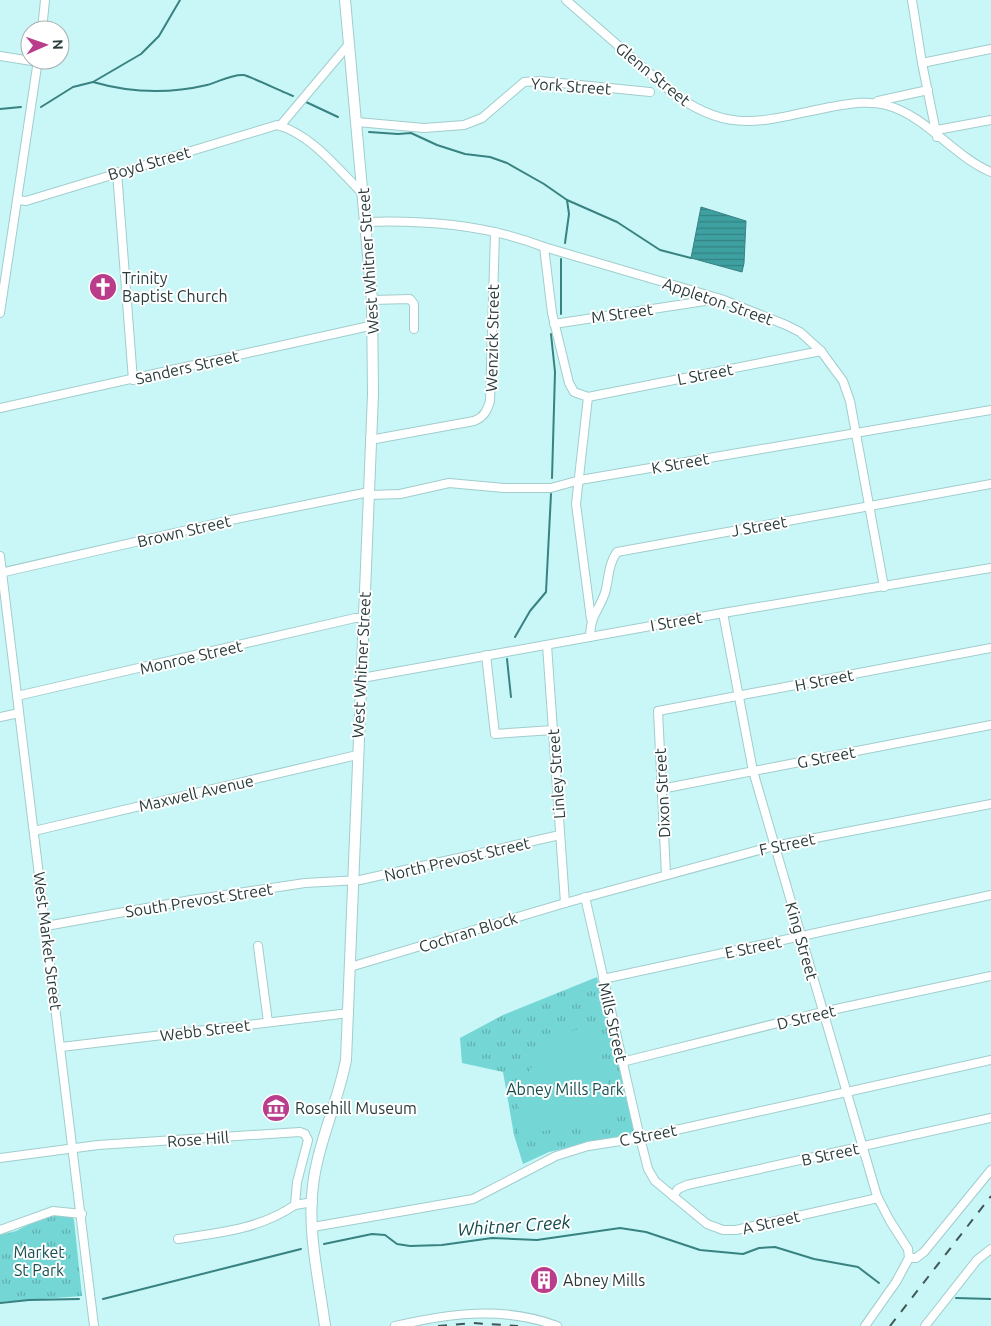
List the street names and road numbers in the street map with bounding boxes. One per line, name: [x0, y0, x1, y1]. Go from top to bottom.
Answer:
street label: Glenn Street: [612, 39, 694, 110]
street label: York Street: [530, 74, 612, 98]
street label: Boyd Street: [106, 142, 193, 183]
street label: West Whitner Street: [354, 186, 382, 335]
street label: Appleton Street: [661, 274, 776, 328]
street label: Wenzick Street: [482, 283, 502, 392]
street label: M Street: [590, 300, 655, 326]
street label: Sanders Street: [134, 346, 241, 388]
street label: L Street: [676, 360, 735, 388]
street label: K Street: [650, 449, 711, 477]
street label: Brown Street: [135, 511, 233, 551]
street label: J Street: [730, 512, 789, 540]
street label: West Whitner Street: [348, 591, 374, 739]
street label: I Street: [649, 607, 704, 634]
street label: Monroe Street: [138, 636, 245, 678]
street label: H Street: [793, 665, 856, 695]
street label: Linley Street: [544, 728, 568, 820]
street label: G Street: [795, 742, 857, 771]
street label: Dixon Street: [651, 747, 673, 838]
street label: Maxwell Avenue: [137, 771, 255, 815]
street label: F Street: [757, 829, 817, 859]
street label: North Prevost Street: [382, 833, 532, 885]
street label: West Market Street: [31, 871, 66, 1012]
street label: South Prevost Street: [124, 879, 275, 921]
street label: King Street: [782, 900, 822, 983]
street label: Cochran Block: [417, 908, 519, 956]
street label: E Street: [723, 932, 784, 962]
street label: Mills Street: [595, 980, 631, 1064]
street label: D Street: [775, 1001, 838, 1033]
street label: Webb Street: [159, 1015, 252, 1044]
street label: C Street: [618, 1120, 679, 1149]
street label: Rose Hill: [166, 1128, 230, 1150]
street label: B Street: [800, 1139, 861, 1169]
street label: A Street: [740, 1206, 802, 1237]

